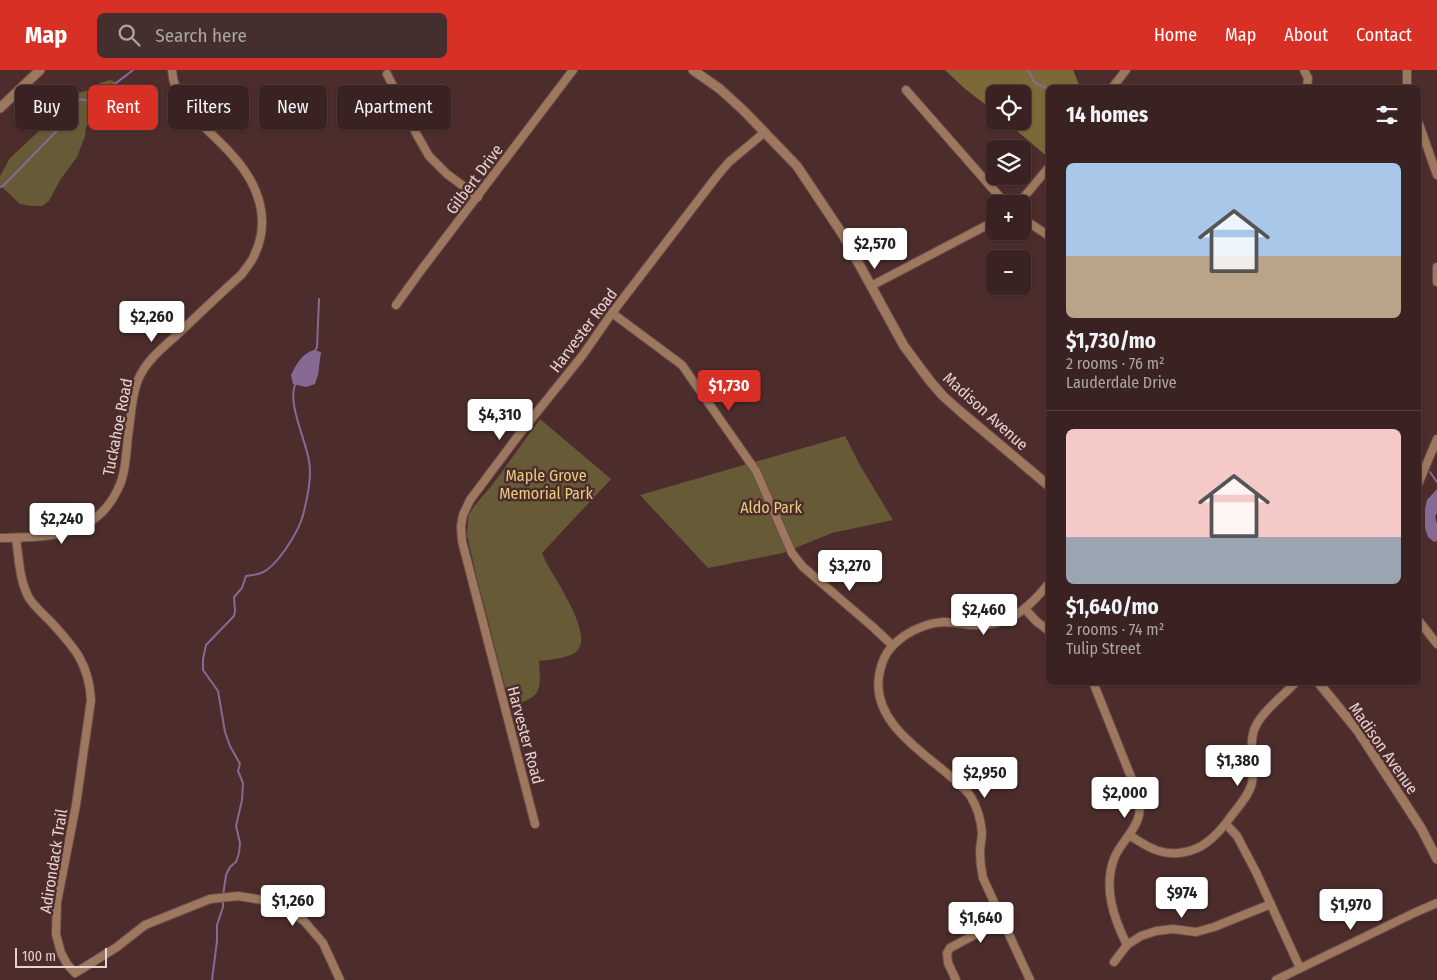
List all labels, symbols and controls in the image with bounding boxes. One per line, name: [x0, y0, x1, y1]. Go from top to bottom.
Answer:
search box: [97, 13, 447, 58]
text: Map: [25, 21, 67, 49]
icon: search: [115, 21, 143, 49]
text: Search here: [155, 24, 247, 47]
text: Home: [1154, 24, 1197, 46]
text: Map: [1225, 24, 1256, 46]
text: About: [1284, 24, 1328, 46]
text: Contact: [1356, 24, 1412, 46]
chip: Buy: [15, 85, 78, 130]
chip: Rent: [88, 85, 158, 130]
chip: Filters: [168, 85, 249, 130]
chip: New: [259, 85, 327, 130]
chip: Apartment: [337, 85, 451, 130]
map controls: [986, 85, 1031, 295]
button: locate: [986, 85, 1031, 130]
icon: filters: [1373, 101, 1401, 129]
text: 14 homes: [1066, 102, 1148, 128]
button: layers: [986, 140, 1031, 185]
street label: Gilbert Drive: [442, 141, 507, 218]
button: +: [986, 195, 1031, 240]
icon: home: [1189, 196, 1279, 286]
pin: $2,570: [834, 228, 916, 270]
text: $2,570: [854, 234, 896, 253]
button: −: [986, 250, 1031, 295]
street label: Harvester Road: [546, 285, 621, 376]
pin: $2,260: [111, 300, 193, 343]
text: $2,260: [130, 307, 174, 326]
text: $1,730/mo: [1066, 328, 1156, 354]
text: 2 rooms · 76 m²: [1066, 354, 1165, 373]
street label: Madison Avenue: [939, 368, 1032, 454]
pin: $1,730: [688, 370, 770, 412]
text: Lauderdale Drive: [1066, 373, 1177, 392]
text: $1,730: [709, 376, 749, 395]
street label: Tuckahoe Road: [99, 377, 136, 477]
pin: $4,310: [459, 398, 541, 441]
text: $4,310: [479, 405, 521, 424]
icon: home: [1189, 461, 1279, 551]
park label: Maple Grove Memorial Park: [499, 466, 593, 503]
park label: Aldo Park: [740, 498, 802, 517]
pin: $2,240: [21, 502, 103, 545]
text: $2,240: [41, 509, 83, 528]
pin: $3,270: [809, 550, 891, 592]
text: $3,270: [829, 556, 871, 575]
pin: $2,460: [943, 594, 1025, 636]
text: $1,640/mo: [1066, 594, 1159, 620]
text: $2,460: [962, 600, 1006, 619]
text: 2 rooms · 74 m²: [1066, 620, 1164, 639]
text: Tulip Street: [1066, 639, 1141, 658]
street label: Harvester Road: [503, 684, 548, 786]
street label: Madison Avenue: [1345, 699, 1422, 798]
pin: $1,380: [1197, 744, 1279, 787]
text: $1,380: [1217, 751, 1259, 770]
pin: $2,950: [944, 756, 1026, 799]
text: $2,950: [963, 763, 1007, 782]
pin: $2,000: [1084, 776, 1166, 819]
text: $2,000: [1103, 783, 1147, 802]
street label: Adirondack Trail: [36, 807, 71, 915]
pin: $974: [1152, 876, 1212, 919]
text: $974: [1167, 883, 1197, 902]
pin: $1,260: [252, 884, 334, 927]
pin: $1,970: [1310, 888, 1392, 931]
text: $1,260: [272, 891, 314, 910]
text: $1,970: [1331, 895, 1371, 914]
pin: $1,640: [940, 902, 1022, 944]
text: $1,640: [960, 908, 1002, 927]
scale bar: [15, 945, 108, 968]
text: 100 m: [22, 948, 56, 965]

